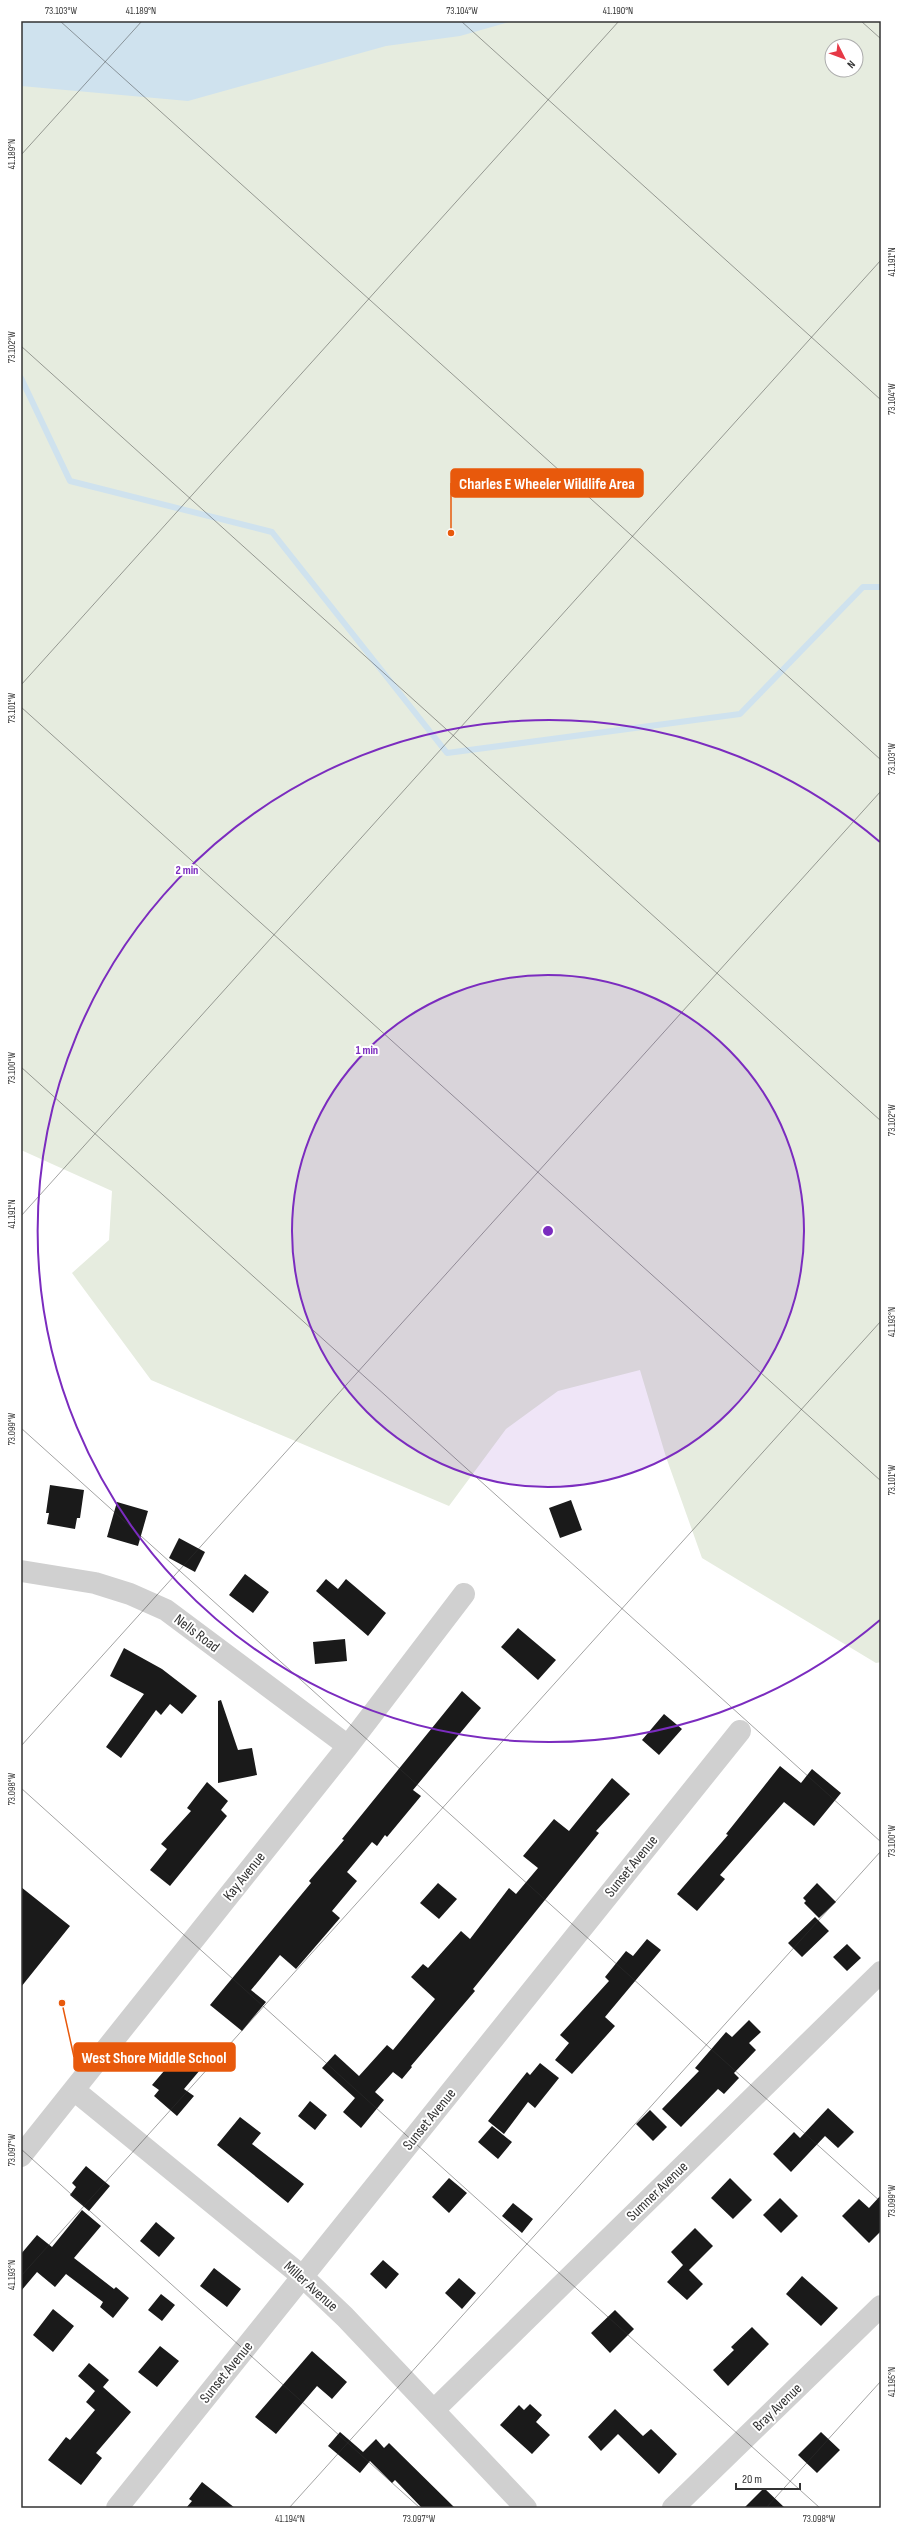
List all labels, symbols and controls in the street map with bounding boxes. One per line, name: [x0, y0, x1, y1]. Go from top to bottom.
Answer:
text: 73.103°W: [45, 5, 77, 17]
text: 41.189°N: [126, 5, 156, 17]
text: 73.104°W: [446, 5, 478, 17]
text: 41.190°N: [603, 5, 633, 17]
north arrow: [824, 38, 864, 78]
text: N: [844, 58, 858, 71]
text: 41.189°N: [6, 139, 18, 169]
text: 41.191°N: [886, 247, 898, 277]
text: 73.102°W: [6, 331, 18, 363]
text: 73.104°W: [886, 383, 898, 415]
callout: Charles E Wheeler Wildlife Area: [451, 469, 643, 497]
text: Charles E Wheeler Wildlife Area: [459, 475, 635, 494]
text: 73.101°W: [6, 692, 18, 723]
text: 73.103°W: [886, 743, 898, 775]
text: 2 min: [176, 863, 198, 878]
text: 1 min: [356, 1043, 378, 1058]
text: 73.100°W: [6, 1051, 18, 1084]
text: 73.102°W: [886, 1104, 898, 1136]
text: 41.191°N: [6, 1199, 18, 1229]
centre of rings: [541, 1224, 555, 1238]
text: 41.193°N: [886, 1307, 898, 1337]
text: 73.099°W: [6, 1412, 18, 1445]
text: 73.101°W: [886, 1464, 898, 1495]
street label: Nells Road: [170, 1610, 223, 1657]
text: 73.098°W: [6, 1772, 18, 1805]
text: 73.100°W: [886, 1824, 898, 1857]
street label: Sunset Avenue: [601, 1832, 662, 1901]
street label: Kay Avenue: [219, 1848, 270, 1905]
callout: West Shore Middle School: [74, 2043, 235, 2071]
text: West Shore Middle School: [81, 2049, 227, 2068]
street label: Sunset Avenue: [399, 2085, 460, 2154]
text: 73.097°W: [6, 2133, 18, 2166]
street label: Sumner Avenue: [623, 2157, 692, 2225]
text: 73.099°W: [886, 2184, 898, 2217]
street label: Miller Avenue: [280, 2257, 342, 2316]
text: 41.193°N: [6, 2260, 18, 2290]
street label: Sunset Avenue: [196, 2338, 257, 2407]
text: 41.195°N: [886, 2367, 898, 2397]
street label: Bray Avenue: [749, 2379, 806, 2435]
scale bar: [736, 2465, 800, 2491]
text: 20 m: [742, 2472, 762, 2487]
text: 41.194°N: [275, 2513, 305, 2525]
text: 73.097°W: [403, 2513, 436, 2525]
text: 73.098°W: [803, 2513, 836, 2525]

